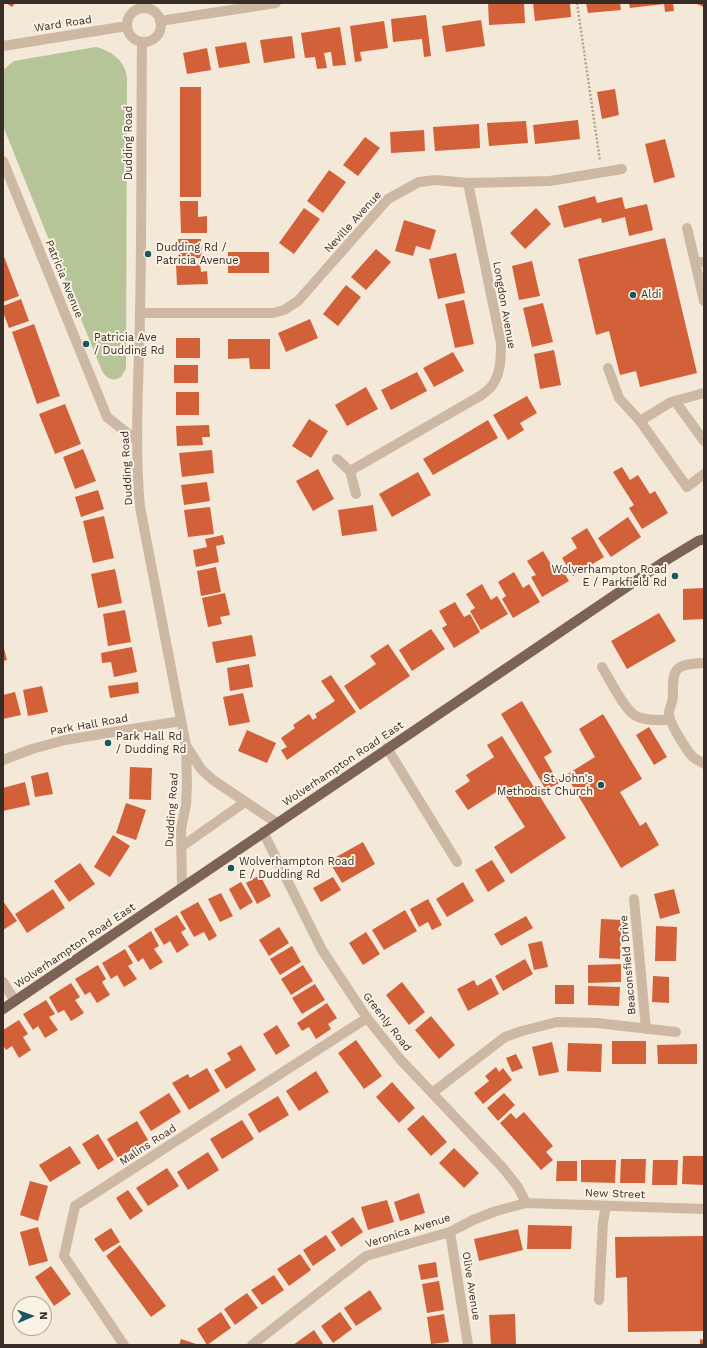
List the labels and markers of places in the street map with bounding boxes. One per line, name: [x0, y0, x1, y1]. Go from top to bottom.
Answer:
place label: Dudding Rd / Patricia Avenue: [156, 241, 239, 267]
marker: Dudding Rd / Patricia Avenue: [143, 249, 153, 259]
place label: Aldi: [641, 288, 661, 302]
marker: Aldi: [628, 290, 638, 300]
place label: Patricia Ave / Dudding Rd: [94, 331, 164, 357]
marker: Patricia Ave / Dudding Rd: [81, 339, 91, 349]
place label: Wolverhampton Road E / Parkfield Rd: [552, 563, 667, 589]
marker: Wolverhampton Road E / Parkfield Rd: [670, 571, 680, 581]
place label: Park Hall Rd / Dudding Rd: [116, 730, 186, 756]
marker: Park Hall Rd / Dudding Rd: [103, 738, 113, 748]
place label: St John's Methodist Church: [497, 772, 593, 798]
marker: St John's Methodist Church: [596, 780, 606, 790]
place label: Wolverhampton Road E / Dudding Rd: [239, 855, 354, 881]
marker: Wolverhampton Road E / Dudding Rd: [226, 863, 236, 873]

